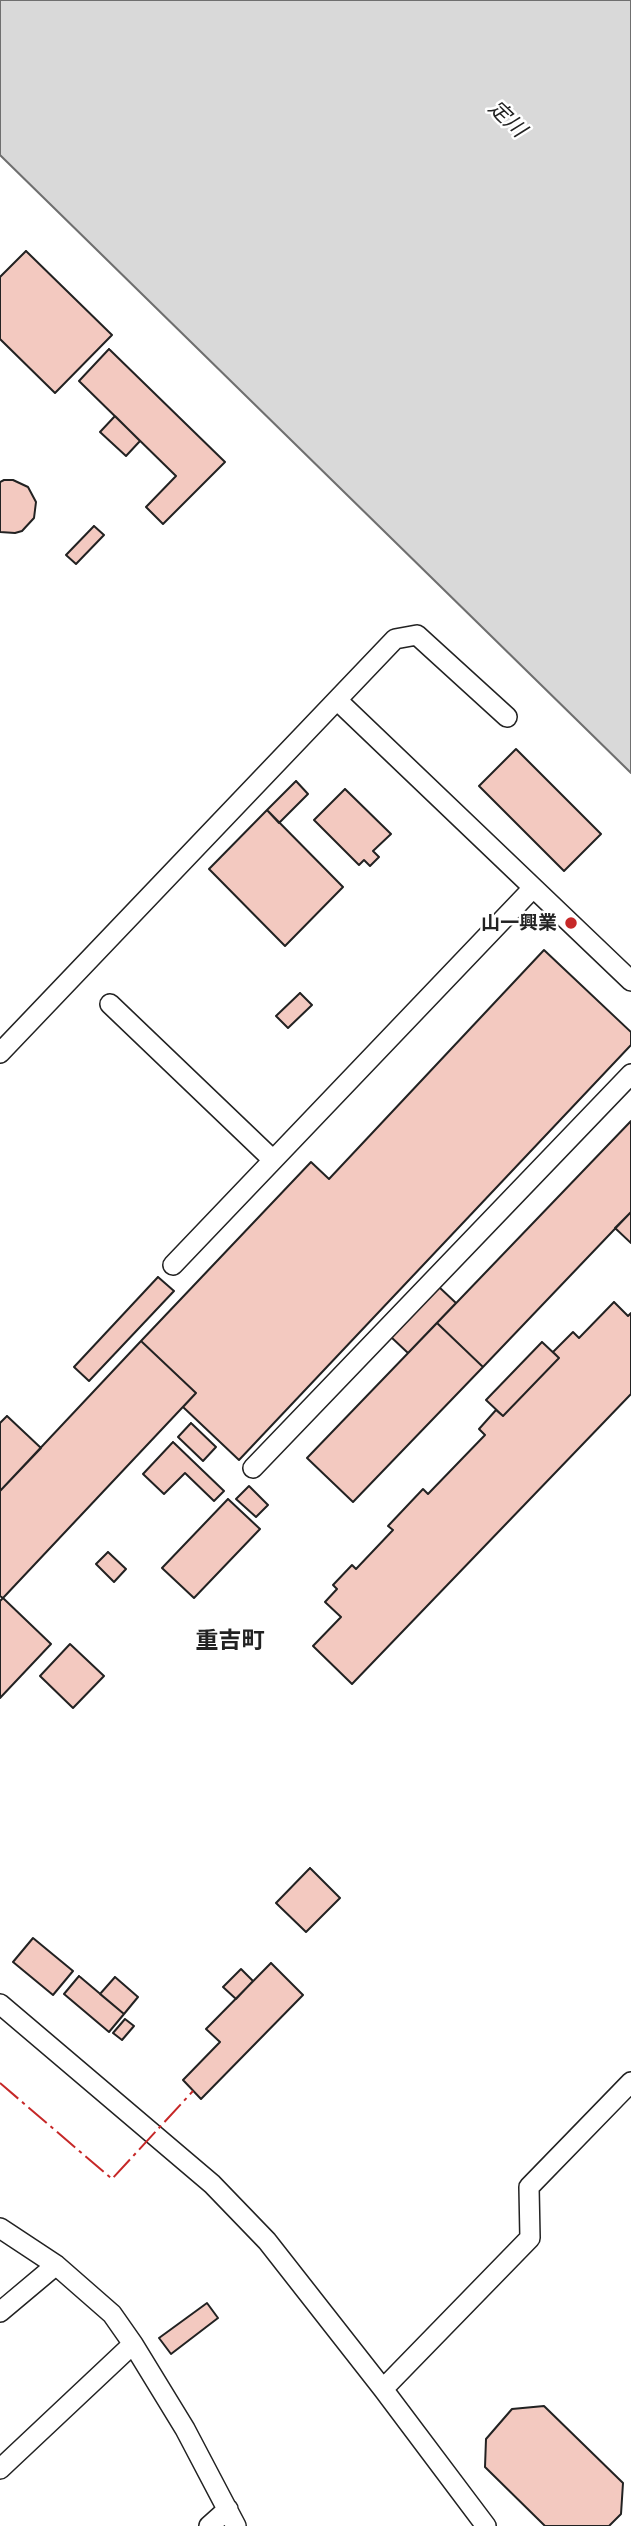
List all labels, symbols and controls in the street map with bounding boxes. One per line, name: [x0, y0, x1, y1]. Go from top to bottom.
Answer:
water label: 定川: [483, 95, 531, 143]
place label: 山一興業: [481, 912, 557, 934]
marker: 山一興業: [563, 915, 579, 931]
district label: 重吉町: [196, 1627, 264, 1655]

